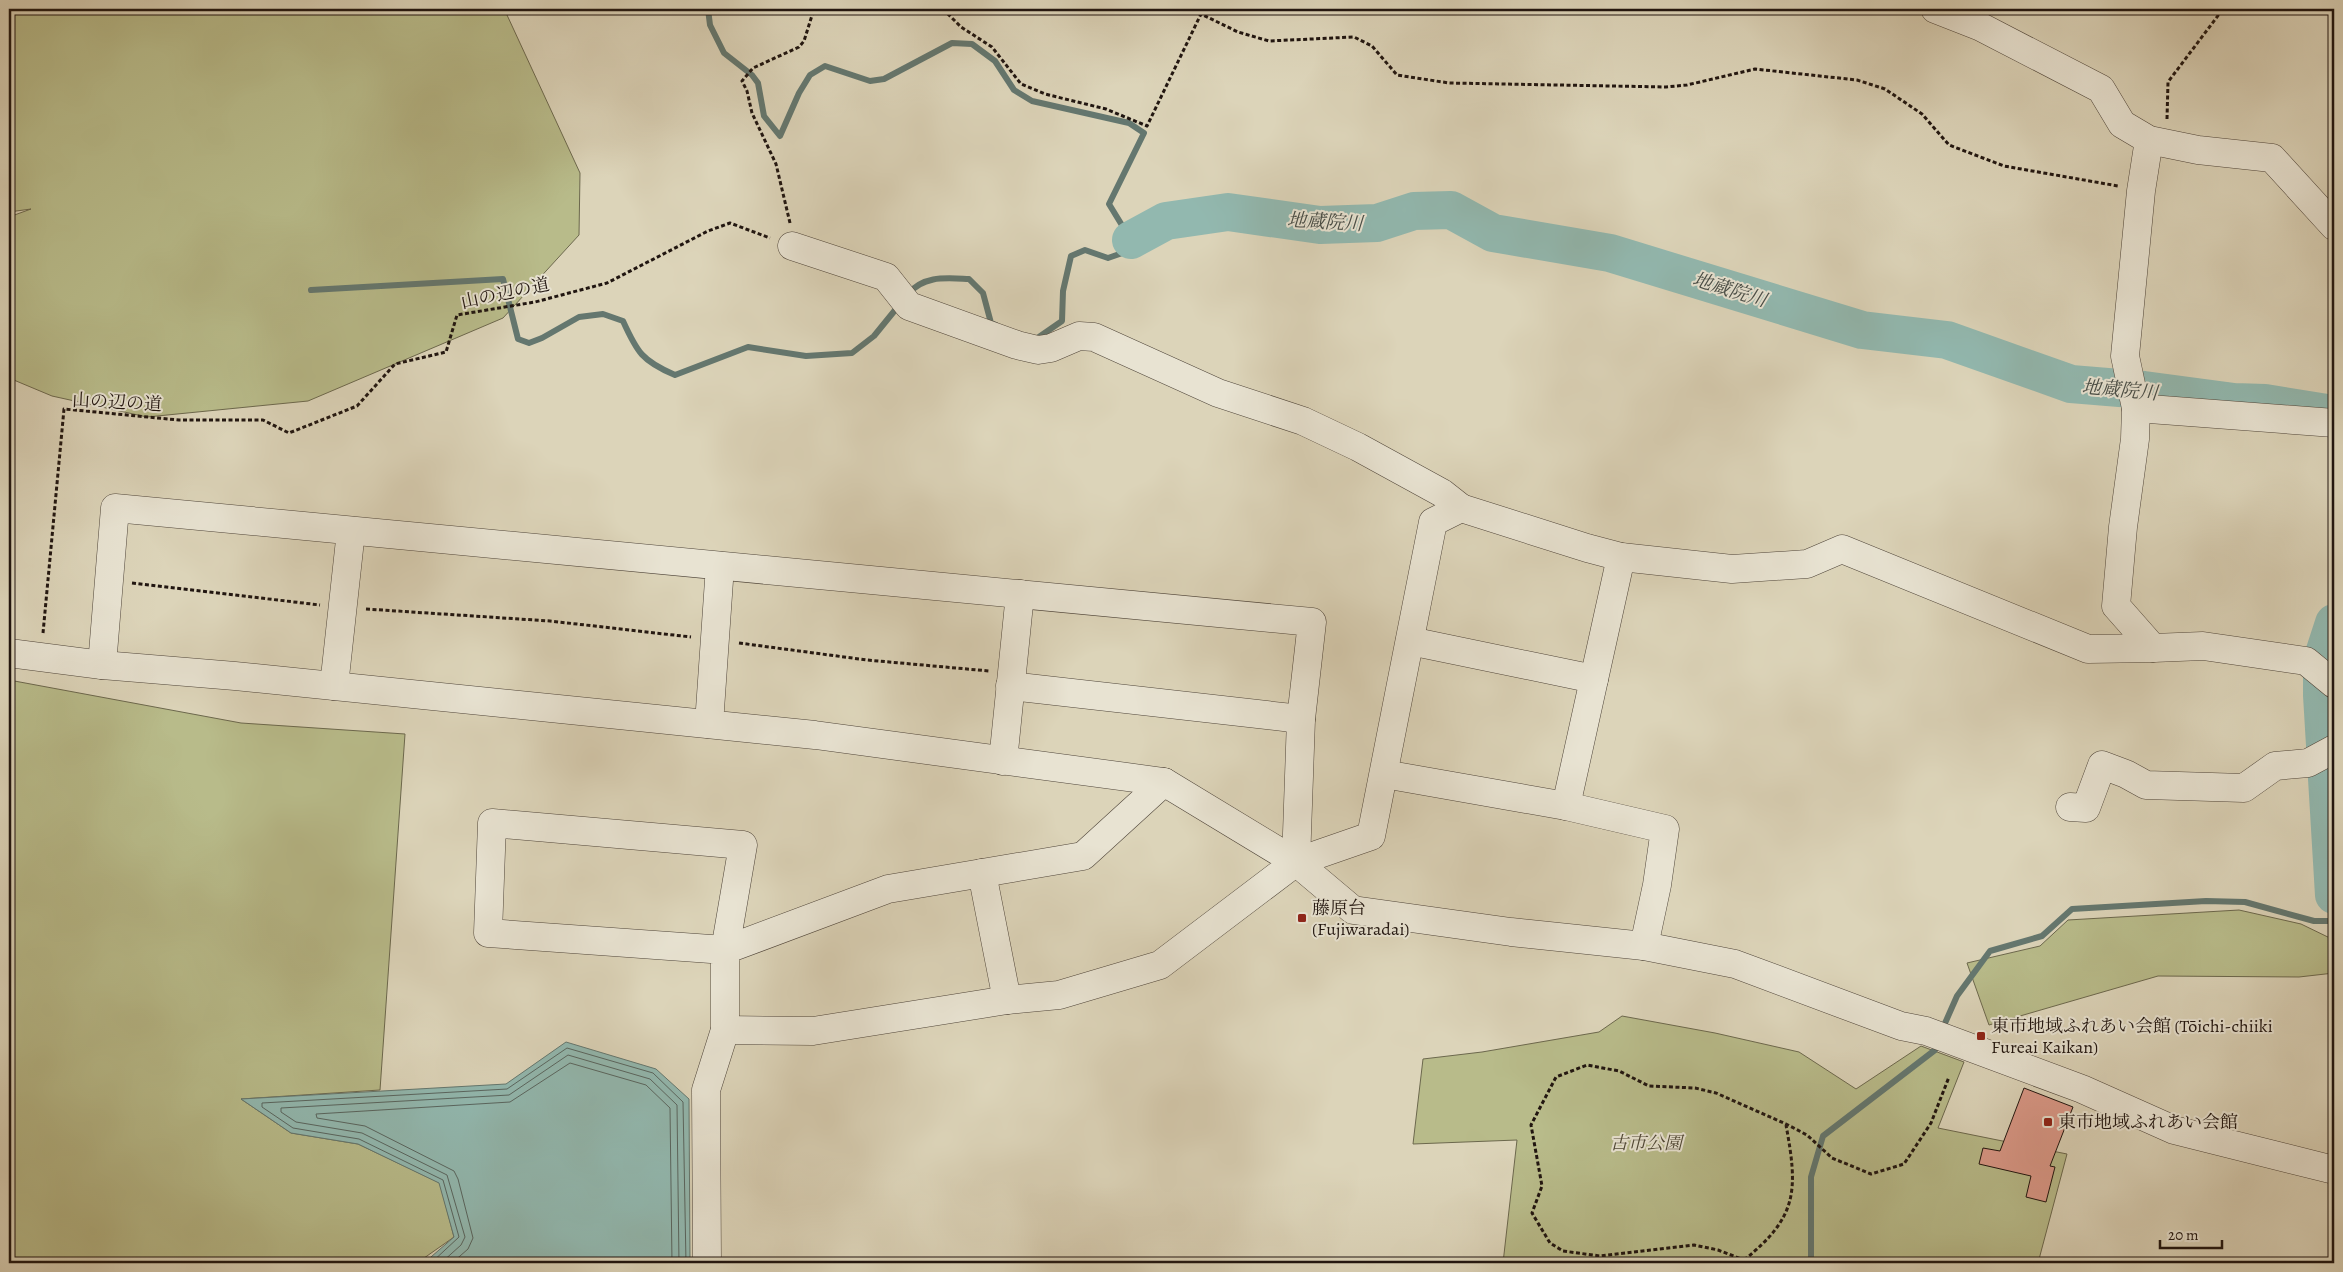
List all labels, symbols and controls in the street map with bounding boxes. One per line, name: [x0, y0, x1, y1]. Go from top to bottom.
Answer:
water label: 地蔵院川: [1286, 207, 1366, 237]
water label: 地蔵院川: [1690, 266, 1772, 314]
street label: 山の辺の道: [458, 272, 552, 314]
water label: 地蔵院川: [2081, 374, 2161, 406]
street label: 山の辺の道: [71, 388, 163, 416]
place label: 藤原台 (Fujiwaradai): [1312, 896, 1409, 941]
marker: 藤原台 (Fujiwaradai): [1296, 912, 1308, 924]
place label: 東市地域ふれあい会館 (Tōichi-chiiki Fureai Kaikan): [1991, 1014, 2273, 1059]
marker: 東市地域ふれあい会館 (Tōichi-chiiki Fureai Kaikan): [1975, 1030, 1987, 1042]
place label: 東市地域ふれあい会館: [2058, 1110, 2238, 1134]
marker: 東市地域ふれあい会館: [2042, 1116, 2054, 1128]
park label: 古市公園: [1610, 1131, 1685, 1155]
scale bar: [2160, 1217, 2223, 1249]
text: 20 m: [2168, 1225, 2199, 1245]

